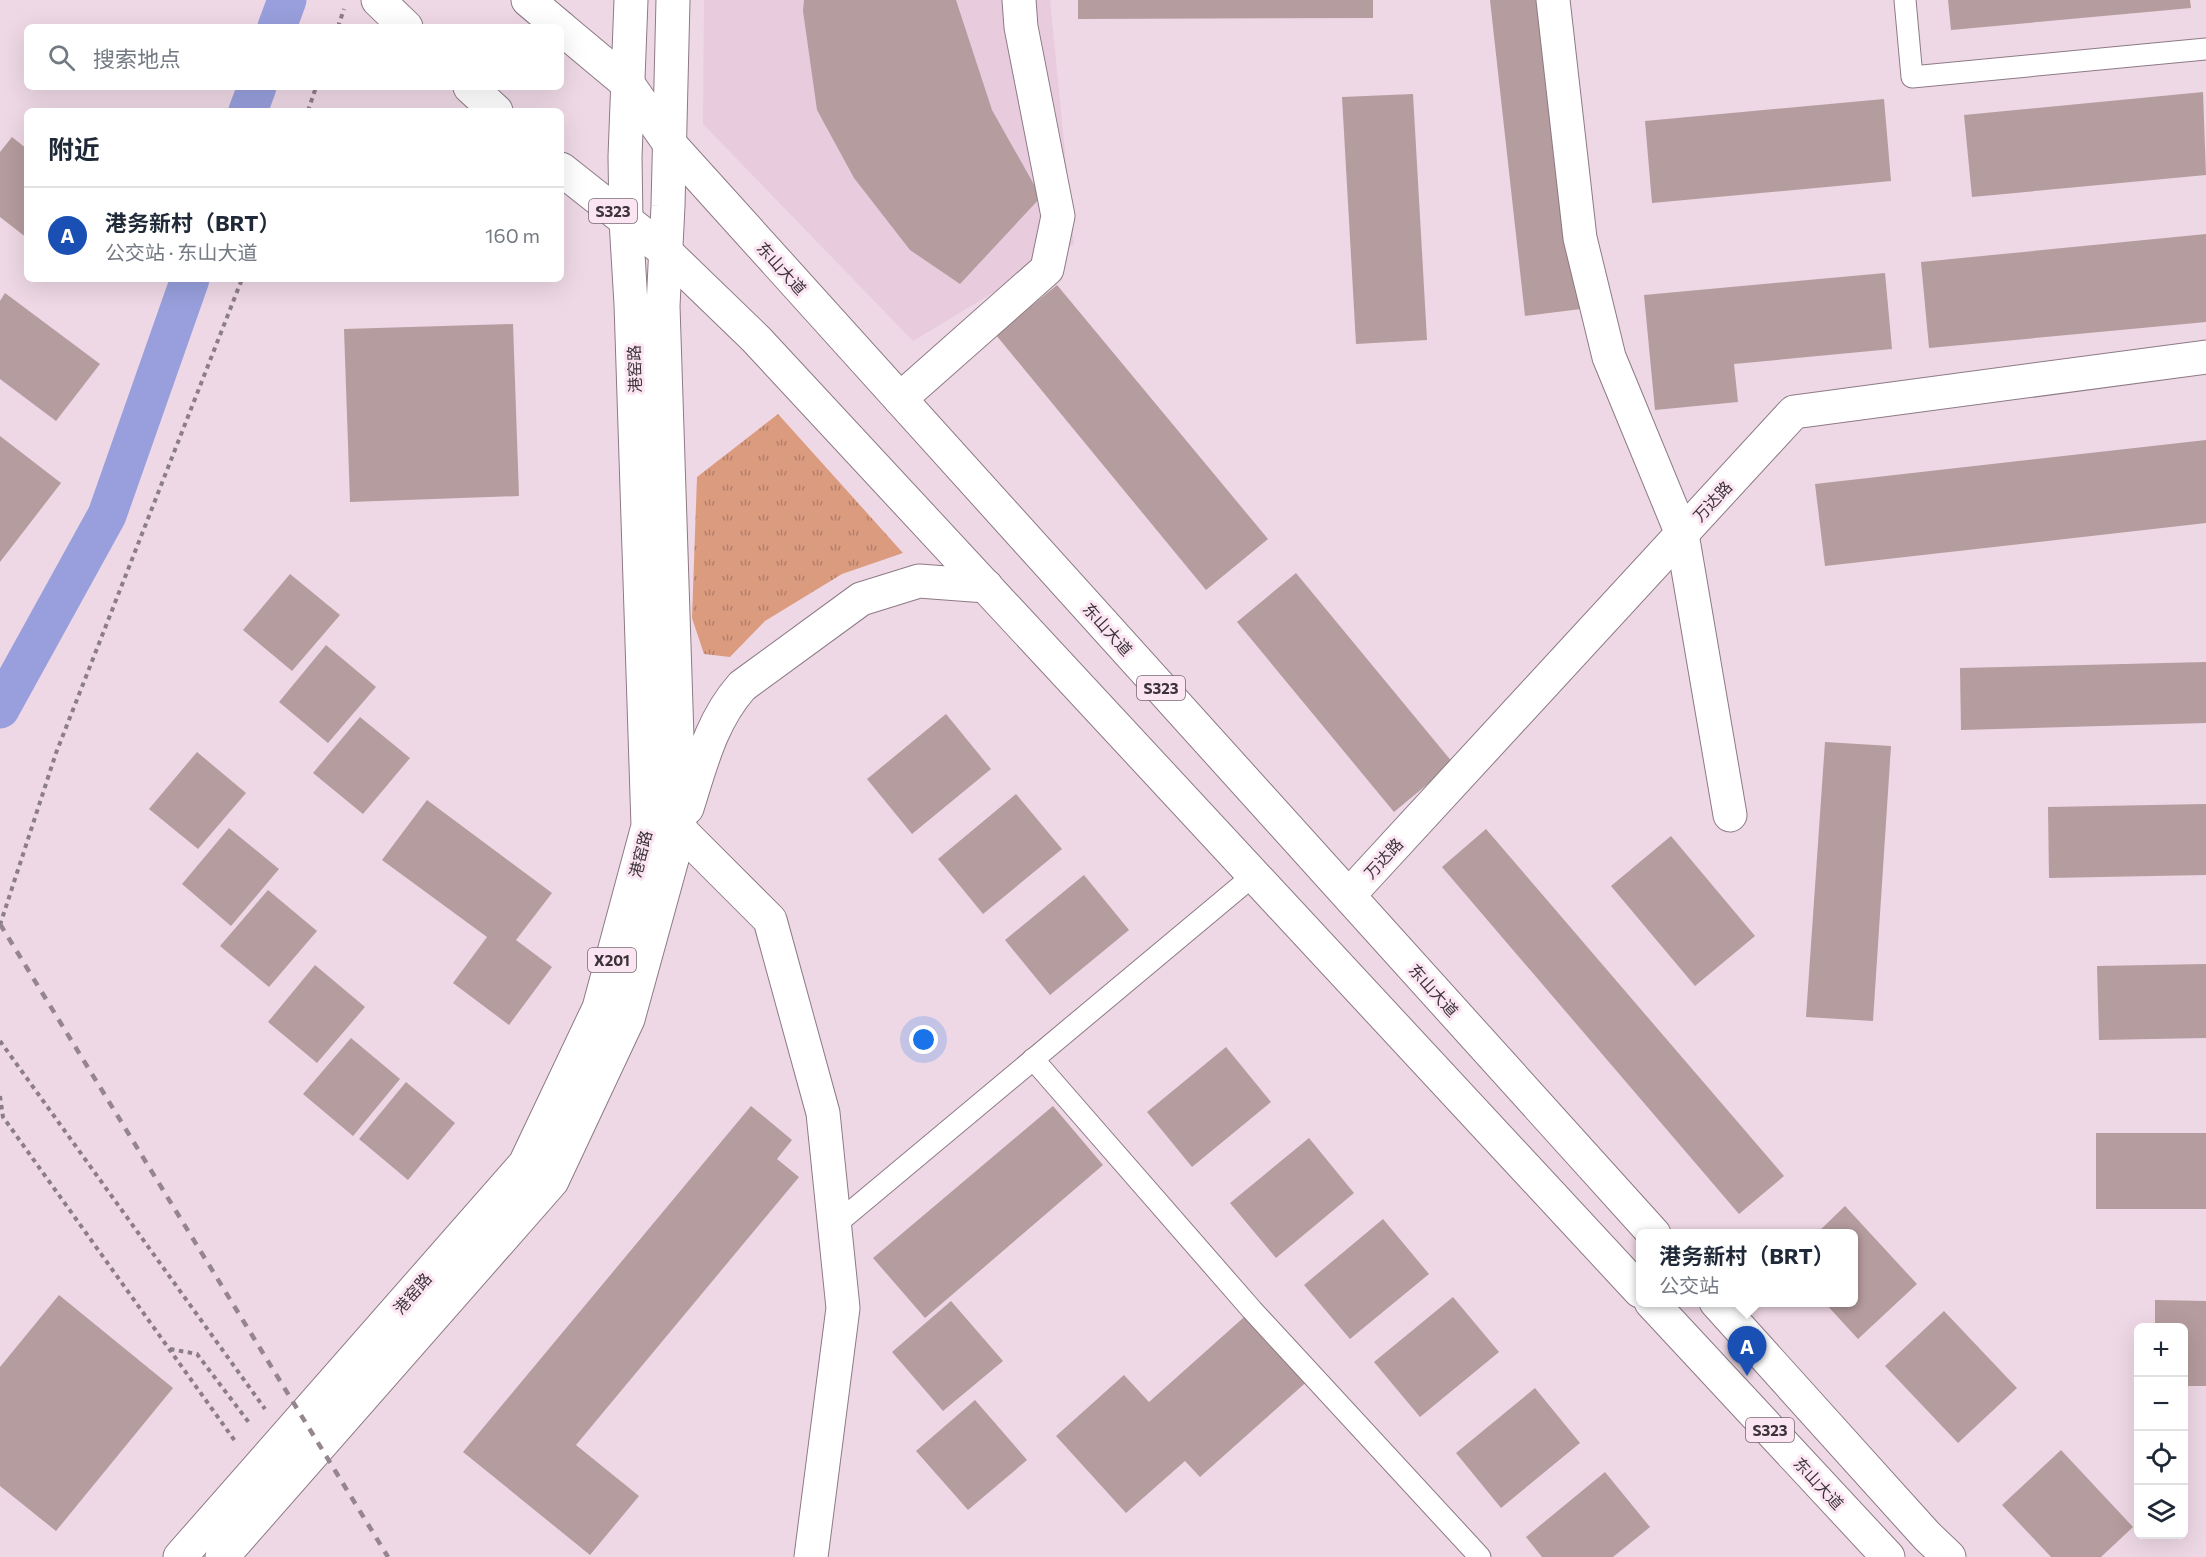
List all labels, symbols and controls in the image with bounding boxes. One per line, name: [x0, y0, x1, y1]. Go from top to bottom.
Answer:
search box: [24, 24, 564, 90]
icon: search: [45, 41, 78, 74]
text: 搜索地点: [93, 45, 181, 72]
text: 附近: [48, 133, 100, 164]
road number: S323: [589, 199, 637, 223]
text: 港务新村（BRT）: [105, 209, 281, 236]
text: A: [60, 223, 75, 247]
text: 160 m: [485, 223, 540, 247]
street label: 东山大道: [754, 238, 810, 298]
text: 公交站 · 东山大道: [105, 240, 257, 264]
street label: 港窑路: [624, 345, 644, 393]
street label: 万达路: [1689, 477, 1735, 525]
street label: 东山大道: [1080, 599, 1136, 659]
road number: S323: [1137, 676, 1185, 700]
street label: 港窑路: [625, 828, 655, 880]
street label: 万达路: [1360, 834, 1406, 882]
road number: X201: [588, 948, 636, 972]
street label: 东山大道: [1406, 960, 1462, 1020]
your location: [909, 1025, 938, 1054]
popup: [1636, 1229, 1858, 1307]
text: 港务新村（BRT）: [1659, 1242, 1835, 1269]
street label: 港窑路: [389, 1269, 435, 1317]
text: 公交站: [1659, 1273, 1719, 1297]
map controls: [2134, 1323, 2188, 1539]
button: +: [2134, 1323, 2188, 1377]
pin: A: [1728, 1326, 1766, 1376]
button: −: [2134, 1377, 2188, 1431]
road number: S323: [1746, 1418, 1794, 1442]
button: locate: [2134, 1431, 2188, 1485]
street label: 东山大道: [1790, 1453, 1848, 1513]
button: layers: [2134, 1485, 2188, 1539]

